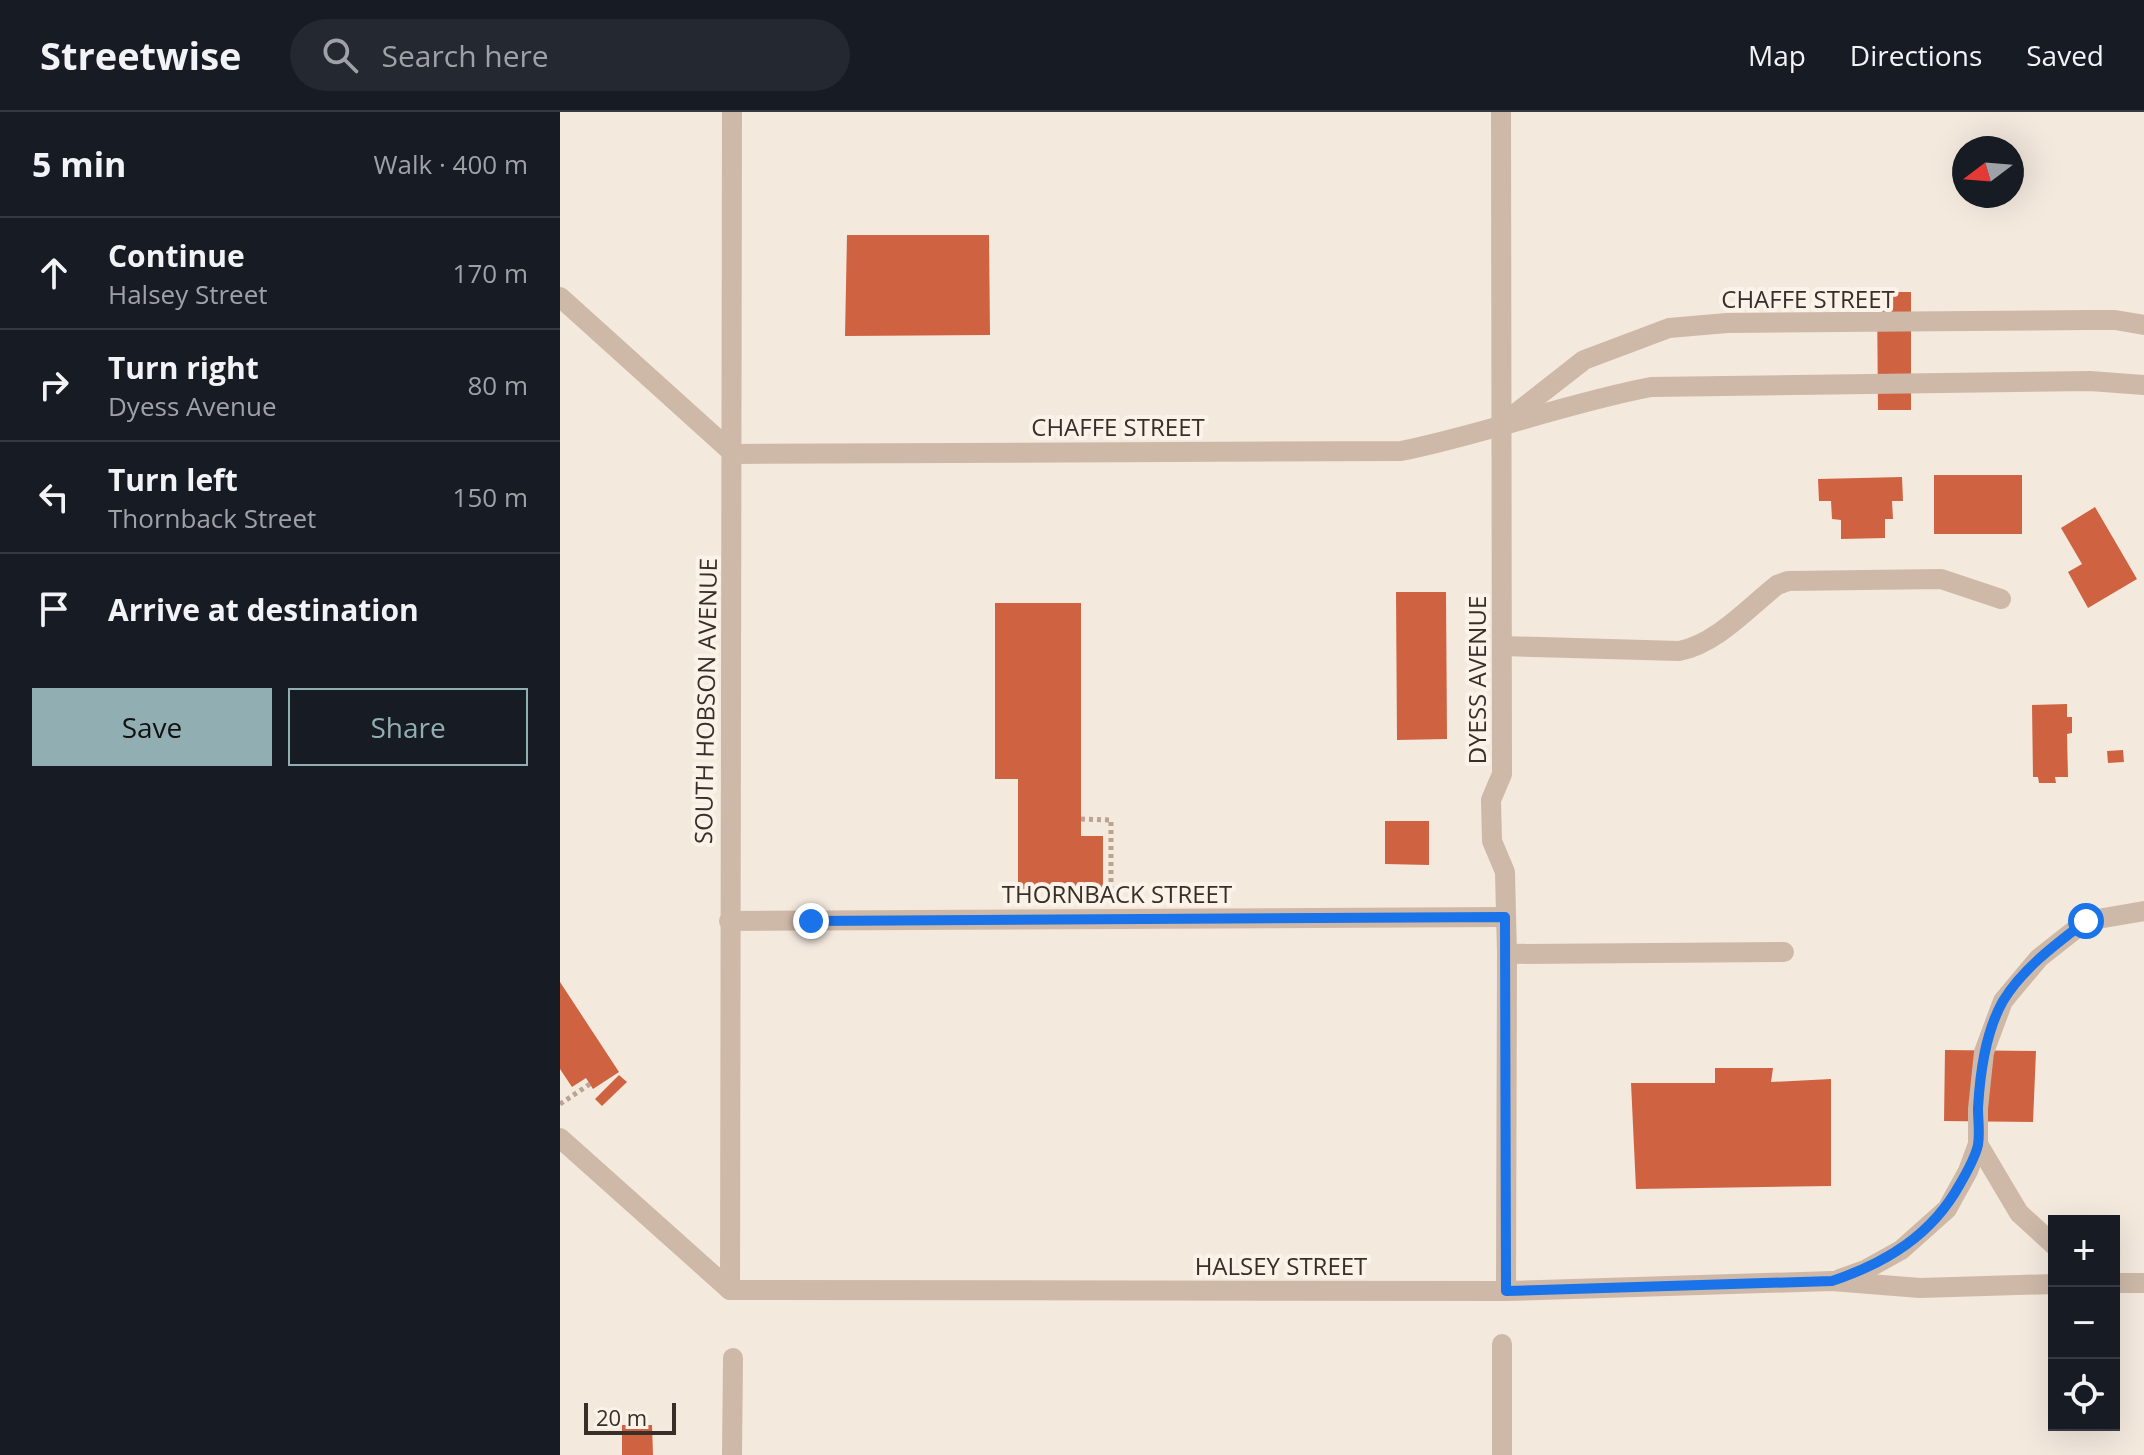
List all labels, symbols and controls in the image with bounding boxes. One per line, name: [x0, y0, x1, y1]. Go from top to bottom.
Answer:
search box: [290, 19, 850, 91]
text: Streetwise: [40, 29, 242, 81]
icon: search: [318, 33, 362, 77]
text: Search here: [382, 35, 549, 76]
text: Map: [1748, 36, 1806, 74]
text: Directions: [1850, 36, 1982, 74]
text: Saved: [2026, 36, 2104, 74]
north arrow: [1952, 136, 2024, 208]
text: 5 min: [32, 141, 126, 187]
text: Walk · 400 m: [374, 146, 528, 182]
text: Continue: [108, 235, 245, 276]
icon: ahead: [32, 251, 76, 295]
text: 170 m: [453, 255, 528, 291]
text: Halsey Street: [108, 276, 268, 312]
street label: CHAFFE STREET: [1721, 282, 1895, 315]
text: Turn right: [108, 347, 259, 388]
icon: right: [32, 363, 76, 407]
text: 80 m: [467, 367, 528, 403]
text: Dyess Avenue: [108, 388, 277, 424]
street label: CHAFFE STREET: [1031, 410, 1205, 443]
text: Turn left: [108, 459, 238, 500]
icon: left: [32, 475, 76, 519]
text: 150 m: [453, 479, 528, 515]
text: Thornback Street: [108, 500, 316, 536]
street label: SOUTH HOBSON AVENUE: [686, 558, 724, 844]
icon: arrive: [32, 587, 76, 631]
text: Arrive at destination: [108, 589, 419, 630]
street label: DYESS AVENUE: [1460, 596, 1493, 764]
button: Save: [32, 688, 272, 766]
button: Share: [288, 688, 528, 766]
street label: THORNBACK STREET: [1002, 877, 1232, 910]
route end: [793, 903, 829, 939]
route start: [2068, 903, 2104, 939]
map controls: [2048, 1215, 2120, 1431]
button: +: [2048, 1215, 2120, 1287]
street label: HALSEY STREET: [1195, 1249, 1367, 1282]
button: −: [2048, 1287, 2120, 1359]
button: locate: [2048, 1359, 2120, 1431]
scale bar: [584, 1399, 676, 1435]
text: 20 m: [596, 1402, 647, 1432]

